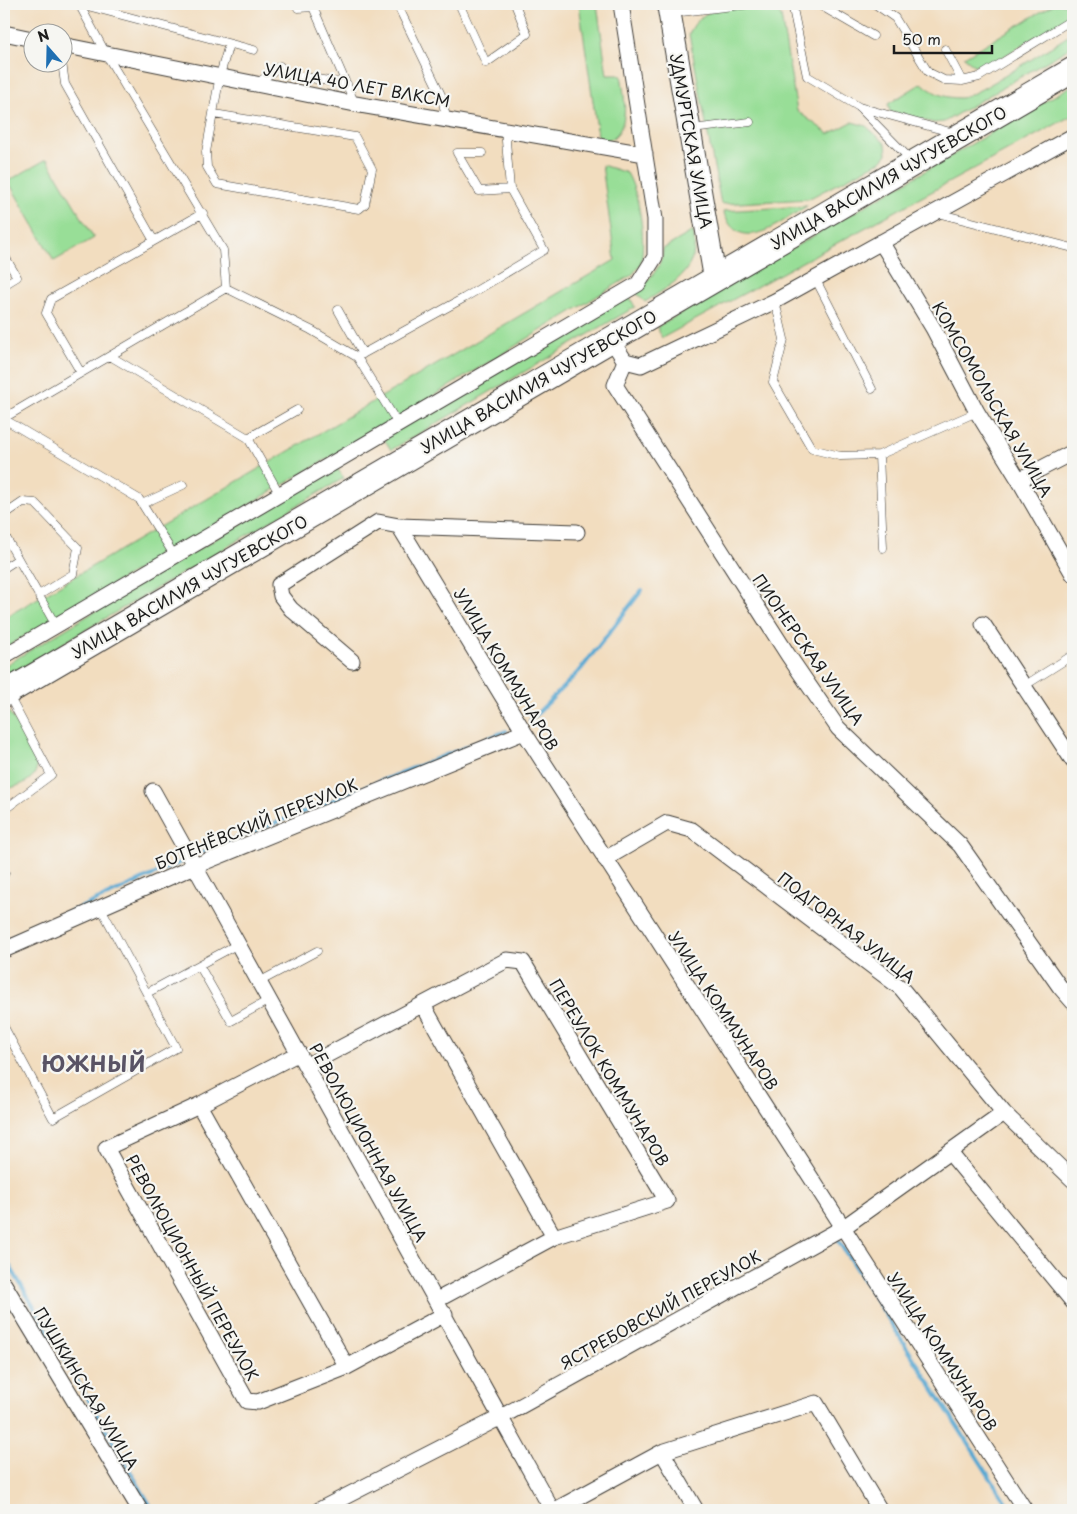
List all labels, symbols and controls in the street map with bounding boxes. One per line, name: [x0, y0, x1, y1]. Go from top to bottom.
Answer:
north arrow: [22, 22, 72, 72]
scale bar: [894, 22, 992, 54]
text: N: [35, 24, 52, 47]
text: 50 m: [902, 27, 941, 50]
street label: УДМУРТСКАЯ УЛИЦА: [665, 52, 719, 230]
street label: УЛИЦА 40 ЛЕТ ВЛКСМ: [262, 56, 452, 112]
street label: УЛИЦА ВАСИЛИЯ ЧУГУЕВСКОГО: [765, 99, 1011, 255]
street label: КОМСОМОЛЬСКАЯ УЛИЦА: [927, 297, 1059, 501]
street label: УЛИЦА ВАСИЛИЯ ЧУГУЕВСКОГО: [415, 303, 661, 459]
street label: УЛИЦА ВАСИЛИЯ ЧУГУЕВСКОГО: [66, 508, 312, 664]
street label: ПИОНЕРСКАЯ УЛИЦА: [748, 569, 870, 729]
street label: УЛИЦА КОММУНАРОВ: [449, 583, 565, 755]
street label: БОТЕНЁВСКИЙ ПЕРЕУЛОК: [151, 771, 361, 875]
street label: ПОДГОРНАЯ УЛИЦА: [773, 866, 921, 988]
street label: УЛИЦА КОММУНАРОВ: [663, 926, 785, 1094]
street label: ПЕРЕУЛОК КОММУНАРОВ: [544, 974, 676, 1170]
street label: РЕВОЛЮЦИОННАЯ УЛИЦА: [304, 1038, 434, 1246]
district label: ЮЖНЫЙ: [41, 1047, 147, 1079]
street label: РЕВОЛЮЦИОННЫЙ ПЕРЕУЛОК: [121, 1149, 265, 1385]
street label: ЯСТРЕБОВСКИЙ ПЕРЕУЛОК: [555, 1244, 765, 1374]
street label: УЛИЦА КОММУНАРОВ: [882, 1267, 1004, 1435]
street label: ПУШКИНСКАЯ УЛИЦА: [29, 1302, 145, 1474]

